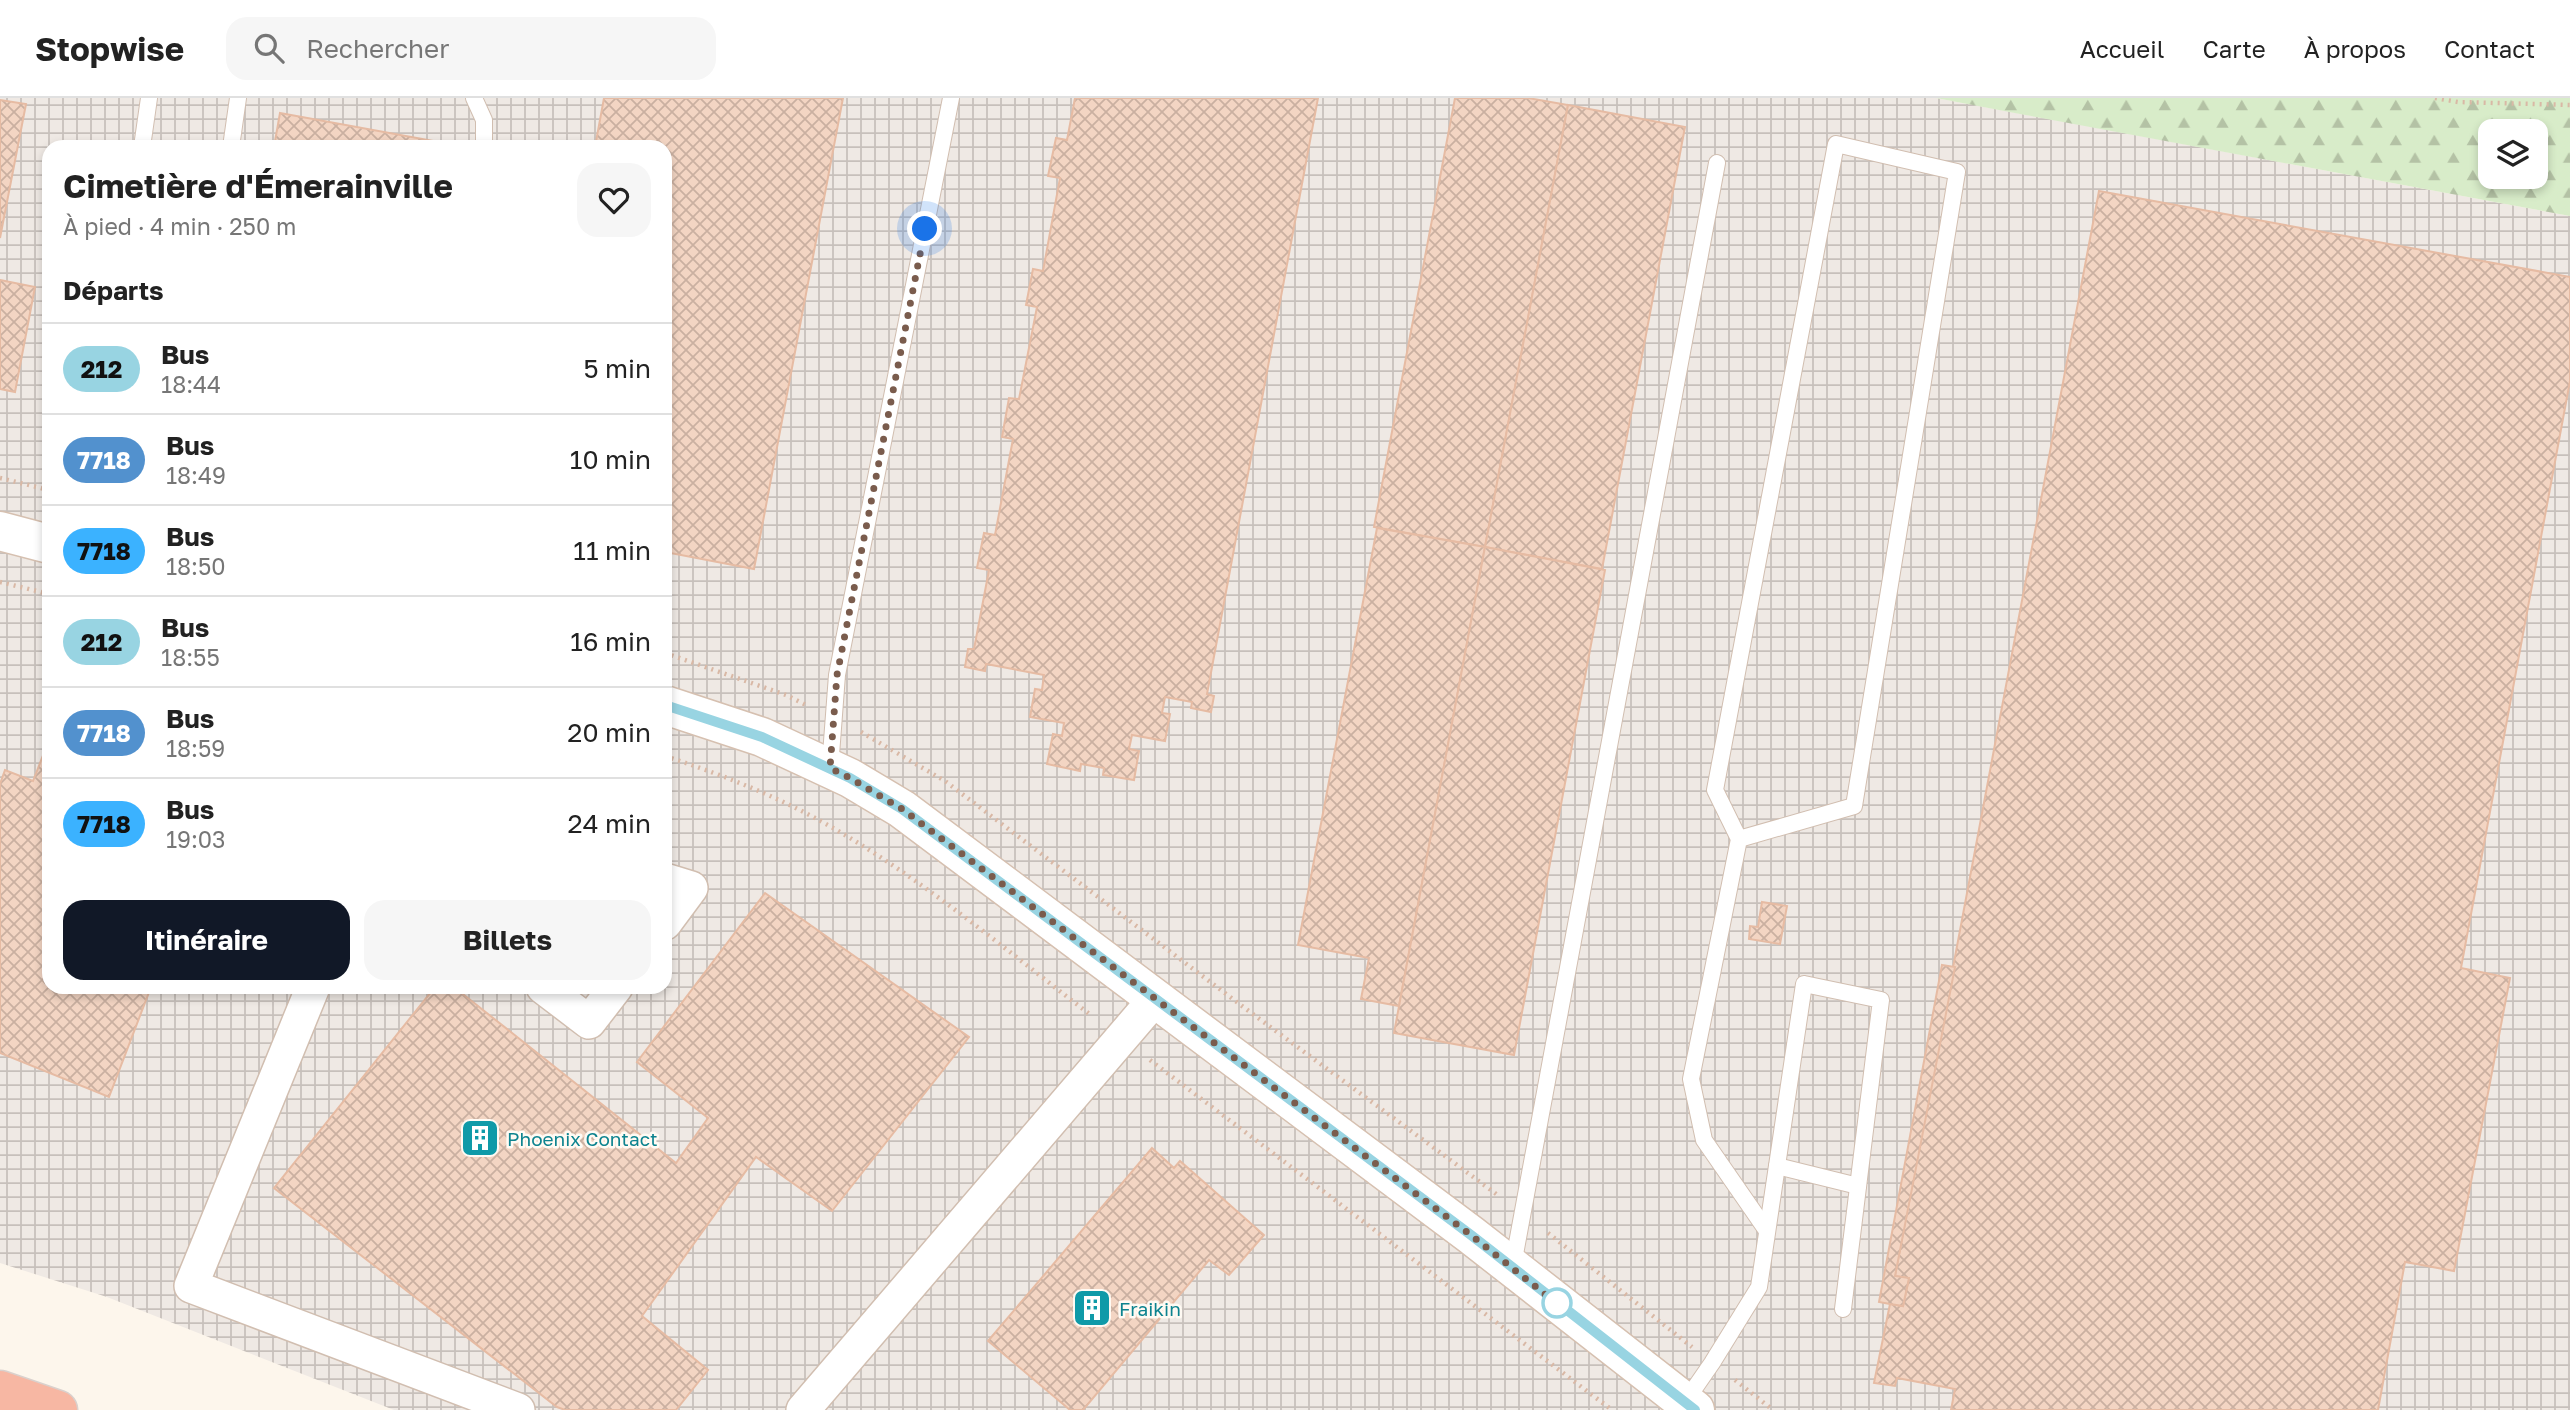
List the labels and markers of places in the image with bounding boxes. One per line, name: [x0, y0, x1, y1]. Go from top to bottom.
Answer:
building icon: Phoenix Contact: [459, 1117, 501, 1159]
place label: Phoenix Contact: [507, 1127, 658, 1150]
building icon: Fraikin: [1071, 1287, 1113, 1329]
unlabelled marker: [1542, 1288, 1572, 1318]
place label: Fraikin: [1119, 1297, 1181, 1320]

